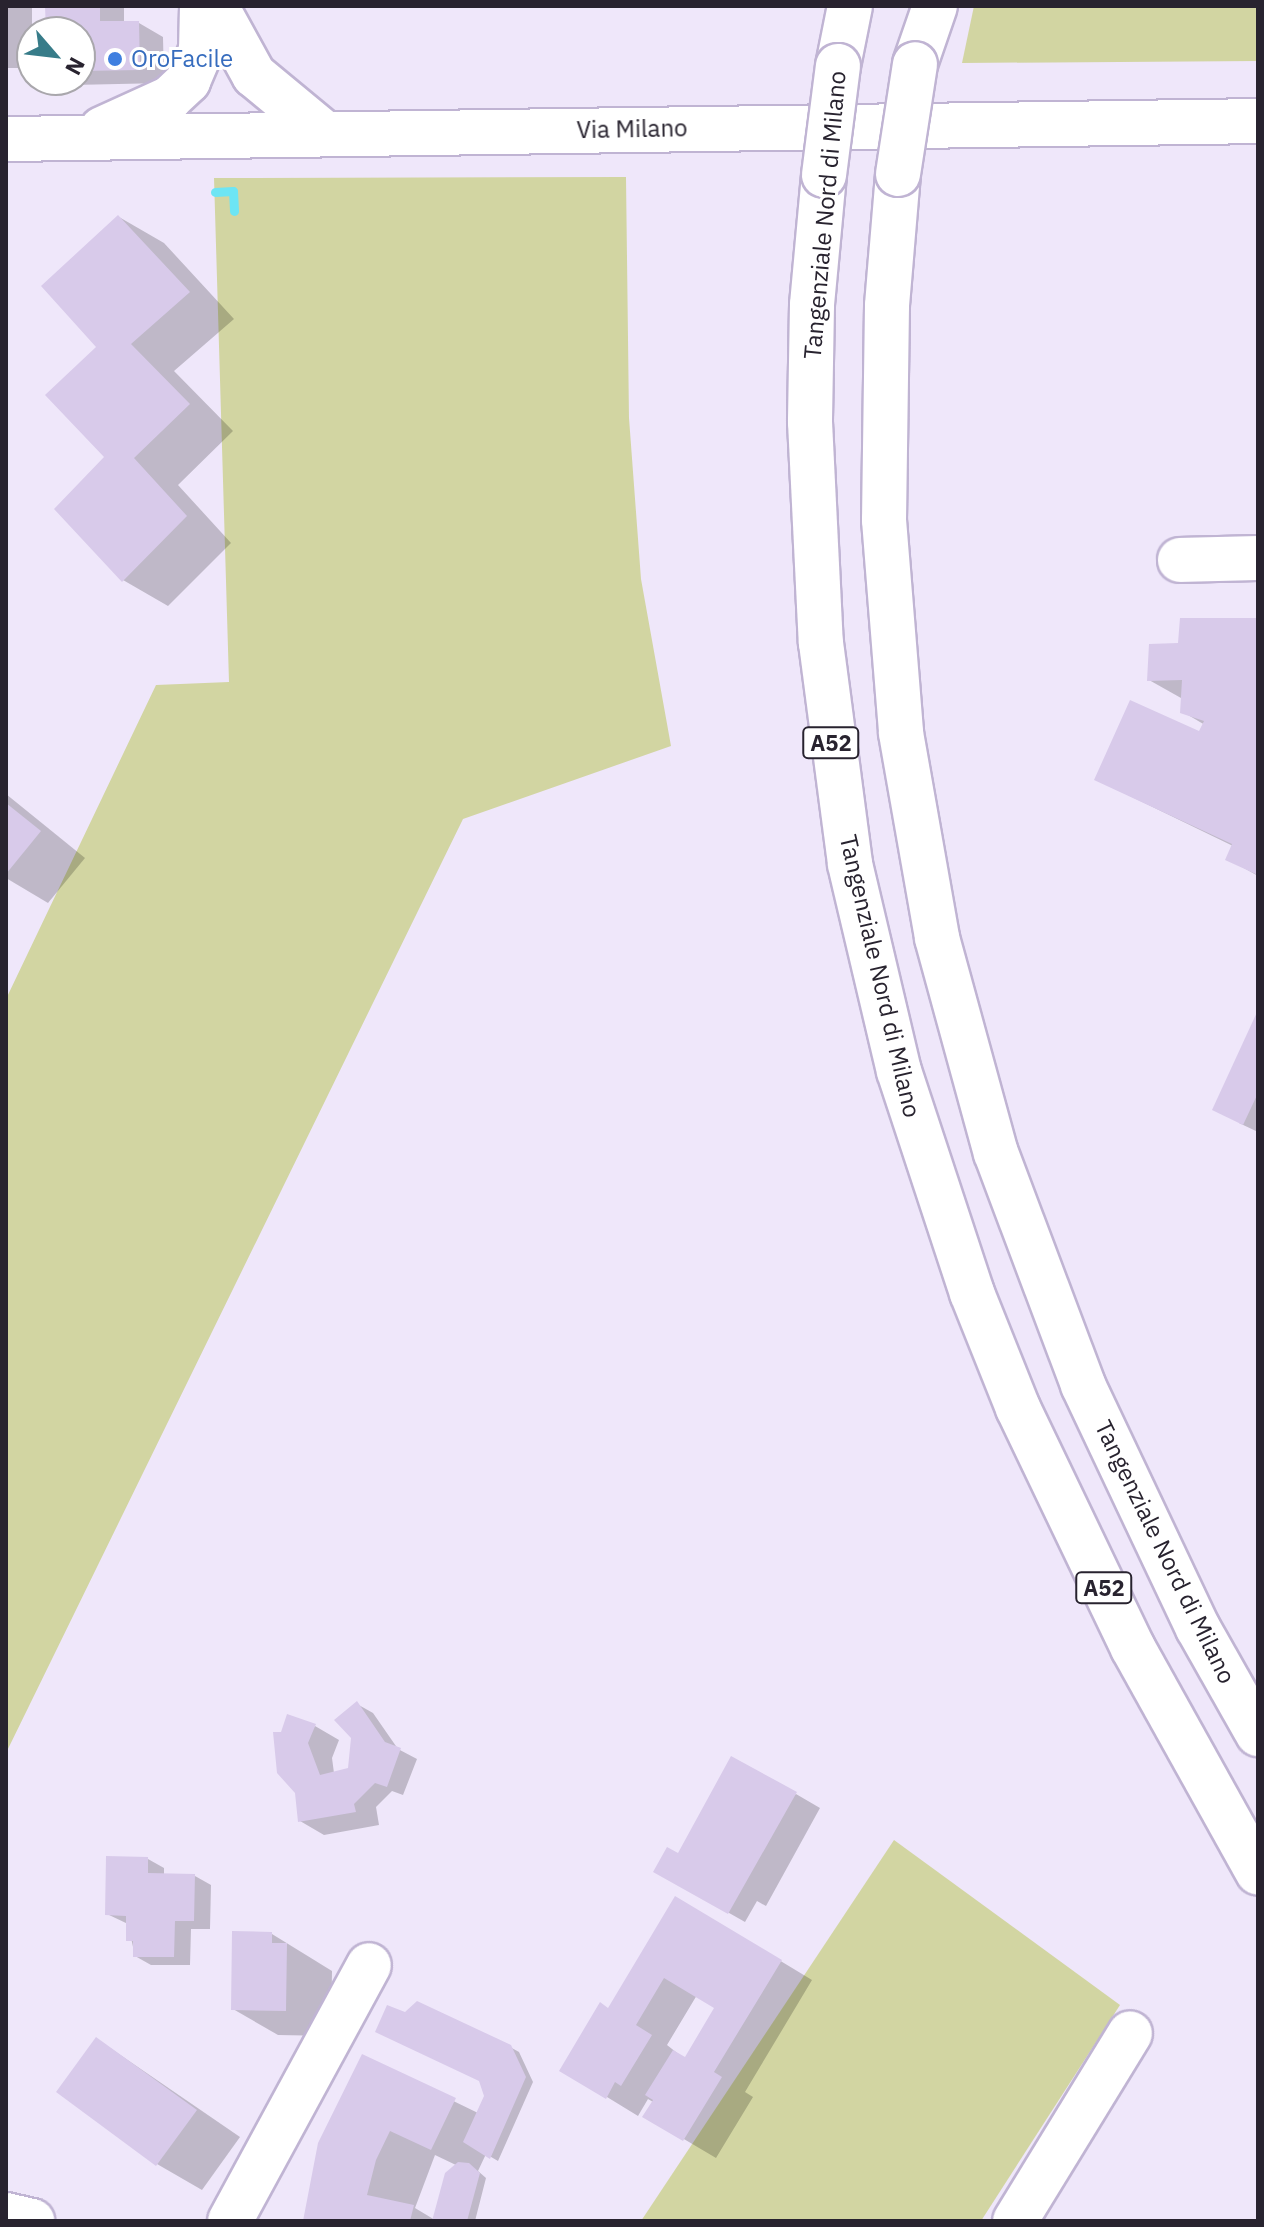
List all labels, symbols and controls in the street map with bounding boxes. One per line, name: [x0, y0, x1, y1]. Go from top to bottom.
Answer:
north arrow: [16, 16, 96, 96]
place label: OroFacile: [131, 45, 233, 73]
marker: OroFacile: [106, 50, 124, 68]
text: N: [59, 53, 92, 80]
street label: Tangenziale Nord di Milano: [798, 70, 852, 360]
street label: Via Milano: [576, 114, 688, 144]
road number: A52: [801, 725, 861, 761]
street label: Tangenziale Nord di Milano: [833, 832, 927, 1120]
street label: Tangenziale Nord di Milano: [1089, 1416, 1241, 1688]
road number: A52: [1074, 1570, 1134, 1606]

